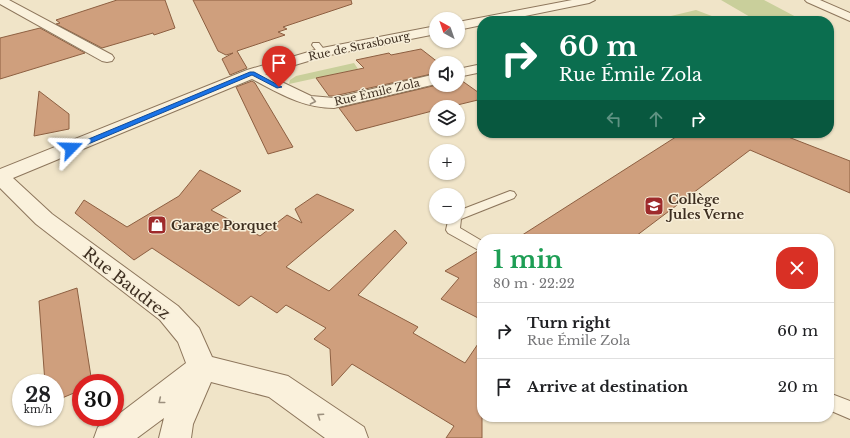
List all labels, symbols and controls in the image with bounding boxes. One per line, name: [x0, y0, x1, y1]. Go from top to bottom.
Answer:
north arrow: [429, 12, 465, 48]
map controls: [429, 12, 465, 224]
street label: Rue de Strasbourg: [307, 28, 411, 64]
text: 60 m: [559, 29, 637, 64]
icon: right: [493, 32, 545, 84]
pin: [262, 46, 296, 87]
icon: arrive: [268, 52, 290, 74]
button: sound: [429, 56, 465, 92]
text: Rue Émile Zola: [559, 64, 702, 86]
street label: Rue Émile Zola: [333, 75, 422, 109]
one-way arrow: [310, 97, 316, 105]
button: layers: [429, 100, 465, 136]
icon: left: [603, 108, 625, 130]
icon: ahead: [645, 108, 667, 130]
icon: right: [687, 108, 709, 130]
position arrow: [50, 127, 92, 169]
button: +: [429, 144, 465, 180]
button: −: [429, 188, 465, 224]
place label: Collège Jules Verne: [665, 191, 744, 223]
school or university icon: Collège Jules Verne: [643, 195, 665, 217]
shop icon: Garage Porquet: [146, 214, 168, 236]
place label: Garage Porquet: [171, 217, 277, 234]
street label: Rue Baudrez: [79, 243, 175, 323]
text: 1 min: [493, 245, 563, 274]
button: close: [776, 247, 818, 289]
text: 80 m · 22:22: [493, 275, 575, 292]
text: Turn right: [527, 313, 610, 332]
icon: right: [493, 320, 515, 342]
text: 60 m: [777, 321, 818, 340]
text: Rue Émile Zola: [527, 332, 630, 349]
speed limit sign: 30: [72, 374, 124, 426]
icon: arrive: [493, 376, 515, 398]
text: Arrive at destination: [527, 377, 688, 396]
text: 20 m: [778, 377, 818, 396]
text: 28: [25, 383, 51, 407]
one-way arrow: [158, 396, 165, 403]
text: km/h: [24, 403, 52, 416]
one-way arrow: [317, 413, 324, 421]

